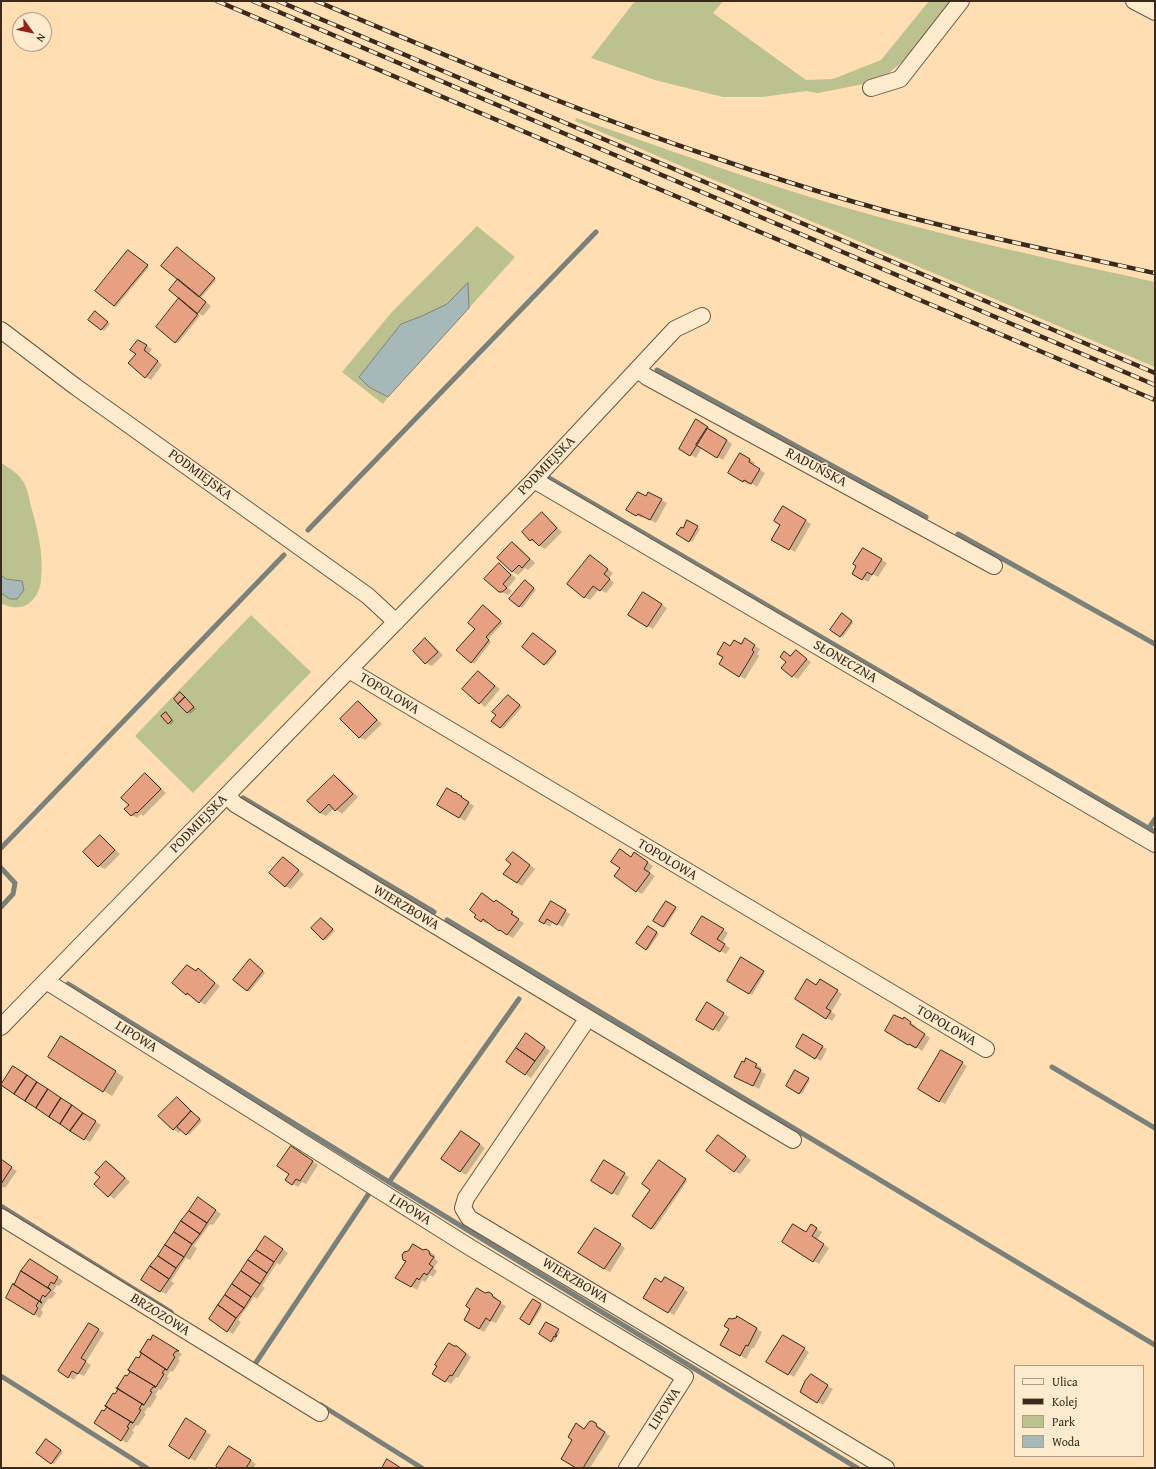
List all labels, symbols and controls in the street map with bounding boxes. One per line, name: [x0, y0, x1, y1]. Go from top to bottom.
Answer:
north arrow: [12, 12, 52, 52]
text: N: [33, 31, 50, 45]
street label: PODMIEJSKA: [515, 433, 579, 499]
street label: RADUŃSKA: [782, 445, 850, 491]
street label: PODMIEJSKA: [165, 446, 235, 504]
street label: SŁONECZNA: [810, 637, 880, 687]
street label: TOPOLOWA: [356, 670, 422, 718]
street label: PODMIEJSKA: [167, 791, 231, 857]
street label: TOPOLOWA: [634, 836, 700, 884]
street label: WIERZBOWA: [370, 882, 442, 934]
street label: TOPOLOWA: [913, 1002, 979, 1050]
street label: LIPOWA: [112, 1018, 160, 1056]
street label: LIPOWA: [386, 1191, 434, 1229]
street label: WIERZBOWA: [539, 1255, 611, 1307]
street label: BRZOZOWA: [127, 1290, 193, 1340]
legend: [1014, 1365, 1144, 1457]
text: Ulica: [1052, 1373, 1078, 1390]
street label: LIPOWA: [645, 1385, 685, 1433]
text: Kolej: [1052, 1393, 1077, 1410]
text: Park: [1052, 1413, 1075, 1430]
text: Woda: [1052, 1433, 1080, 1450]

